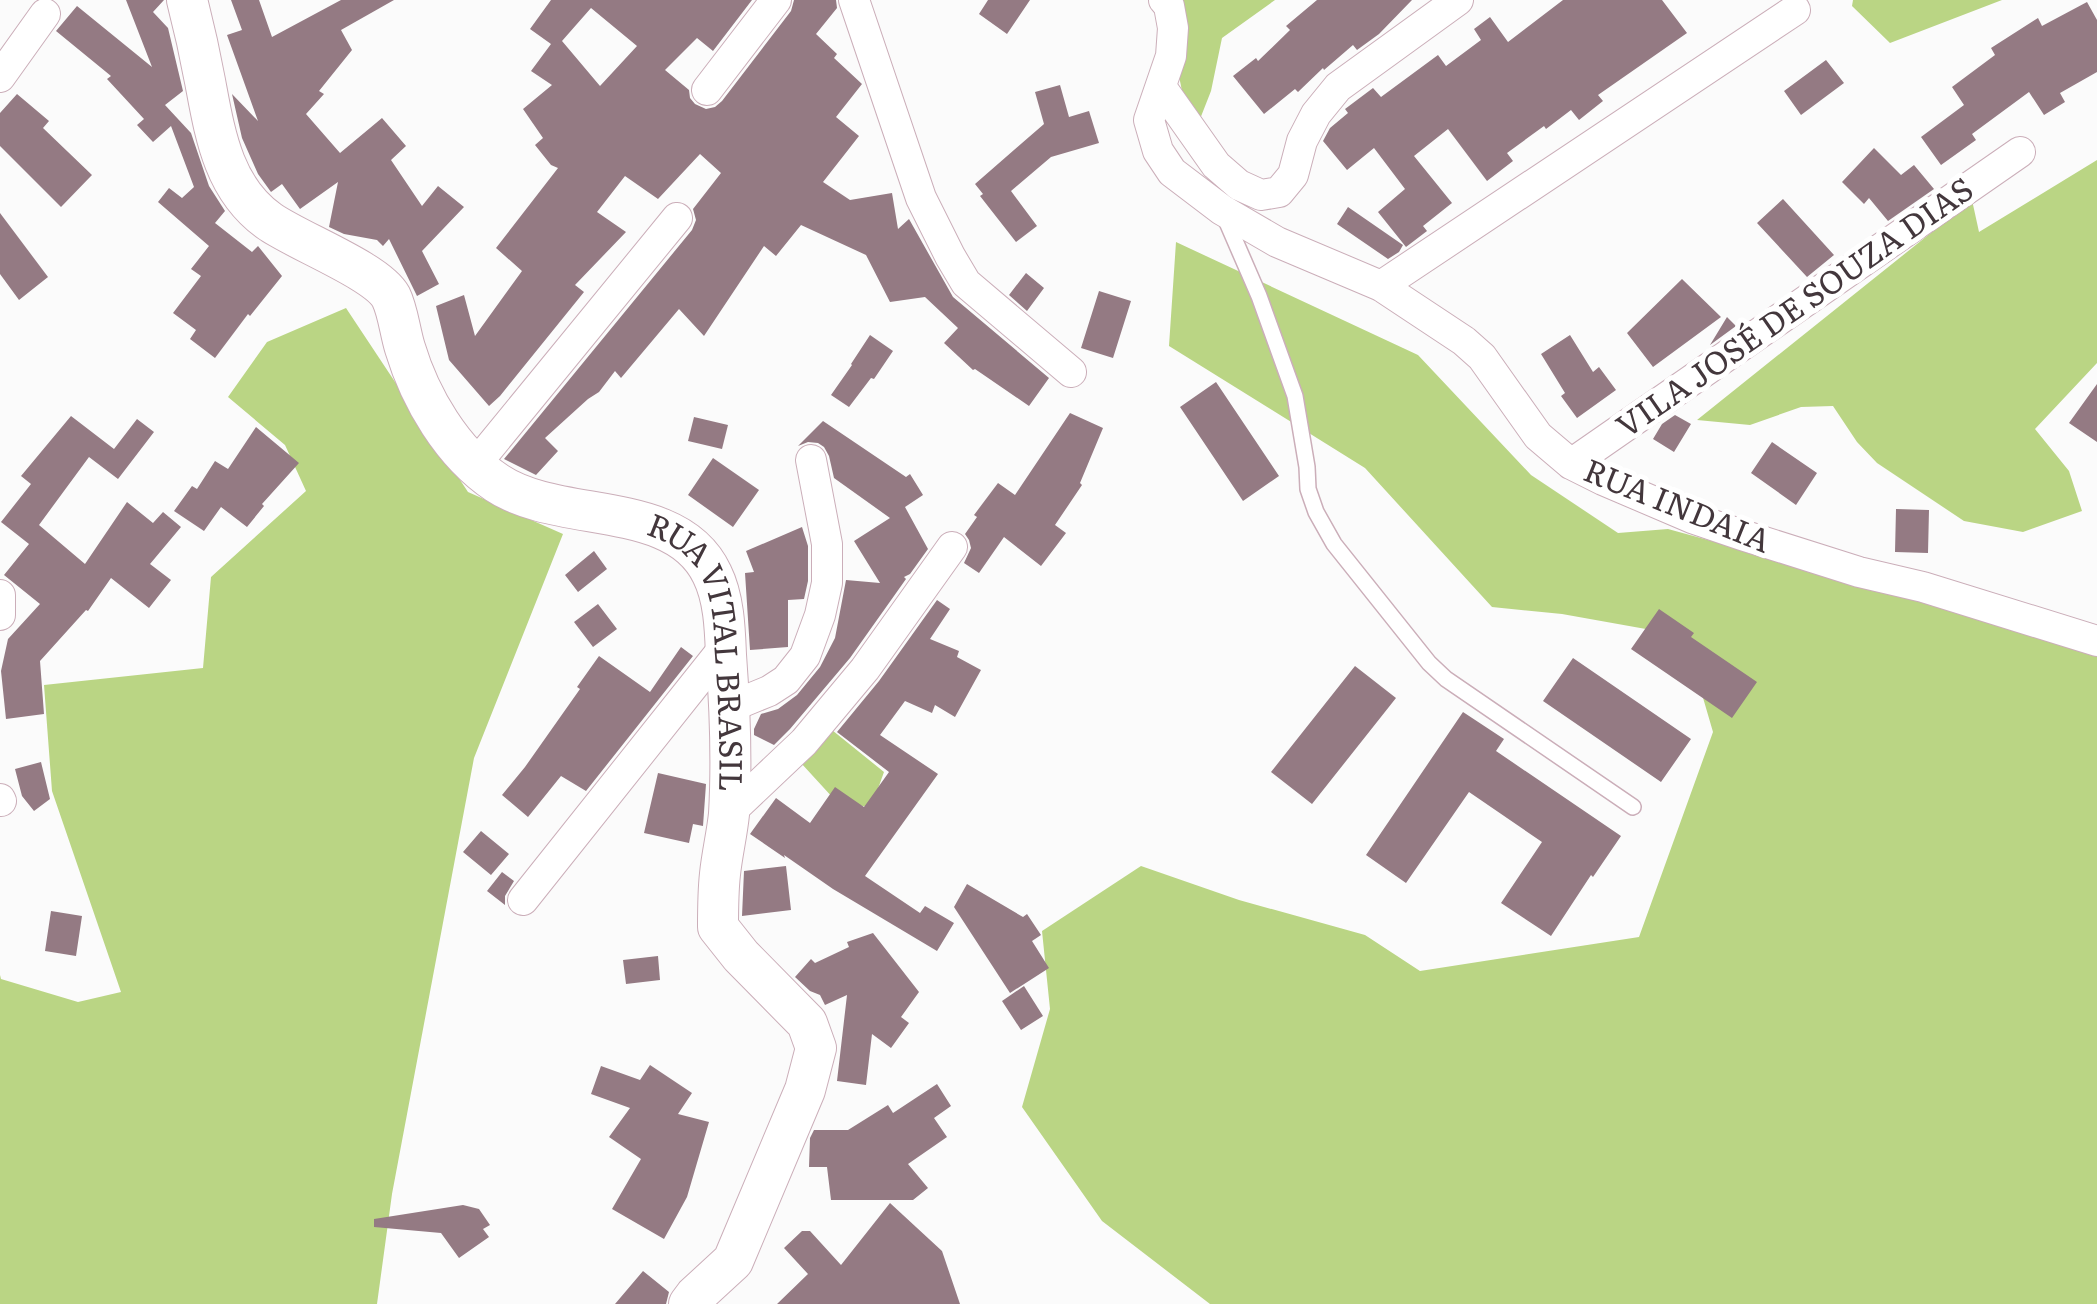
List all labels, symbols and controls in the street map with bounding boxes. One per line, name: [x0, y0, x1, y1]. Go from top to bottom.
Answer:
street label: VILA JOSÉ DE SOUZA DIAS: [1605, 164, 1982, 448]
street label: RUA INDAIA: [1578, 444, 1779, 563]
street label: RUA VITAL BRASIL: [641, 499, 757, 793]

